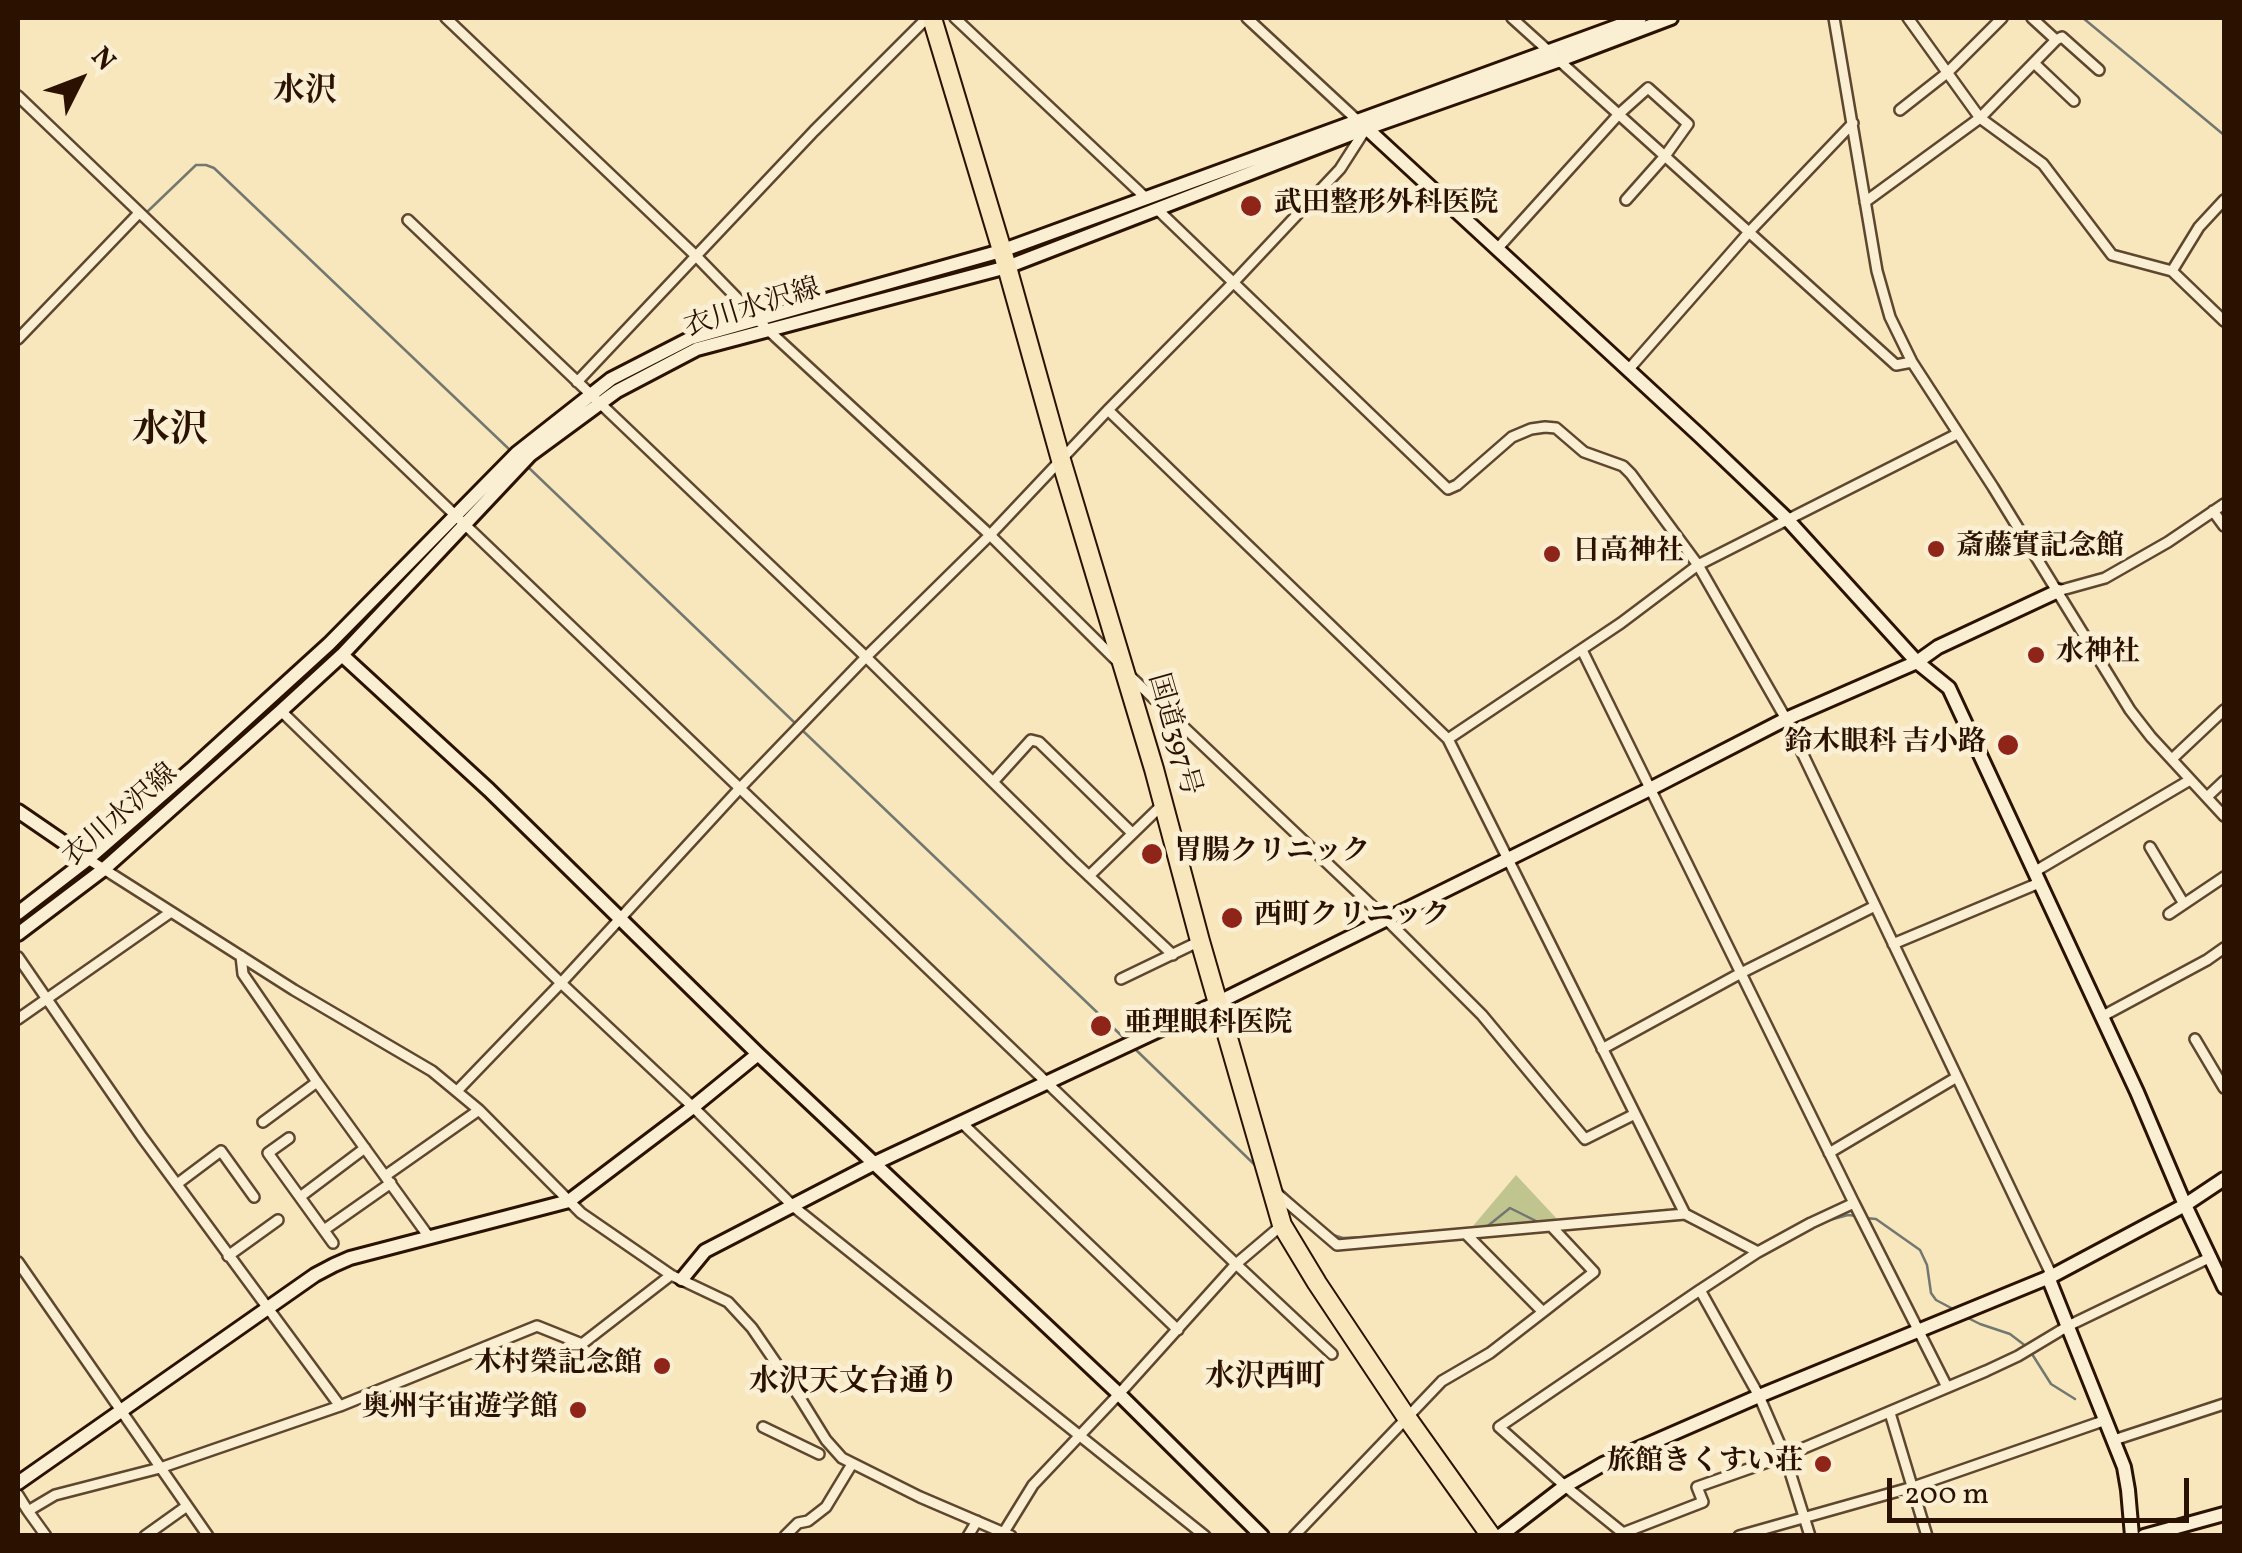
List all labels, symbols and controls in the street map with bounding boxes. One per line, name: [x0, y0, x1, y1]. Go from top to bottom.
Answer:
north arrow: [30, 30, 130, 130]
text: N: [81, 39, 124, 80]
district label: 水沢: [273, 75, 337, 113]
place label: 武田整形外科医院: [1274, 189, 1498, 223]
marker: 武田整形外科医院: [1238, 193, 1264, 219]
street label: 衣川水沢線: [681, 273, 825, 347]
district label: 水沢: [132, 411, 208, 457]
place label: 斎藤實記念館: [1956, 532, 2124, 566]
place label: 日高神社: [1572, 537, 1684, 571]
marker: 斎藤實記念館: [1925, 538, 1947, 560]
marker: 日高神社: [1541, 543, 1563, 565]
place label: 水神社: [2056, 638, 2140, 672]
marker: 水神社: [2025, 644, 2047, 666]
street label: 国道397号: [1138, 670, 1206, 800]
place label: 鈴木眼科 吉小路: [1784, 728, 1986, 762]
marker: 鈴木眼科 吉小路: [1995, 732, 2021, 758]
street label: 衣川水沢線: [58, 758, 186, 876]
place label: 胃腸クリニック: [1174, 837, 1370, 871]
marker: 胃腸クリニック: [1139, 841, 1165, 867]
place label: 西町クリニック: [1254, 901, 1450, 935]
marker: 西町クリニック: [1219, 905, 1245, 931]
place label: 亜理眼科医院: [1124, 1009, 1292, 1043]
marker: 亜理眼科医院: [1088, 1013, 1114, 1039]
place label: 木村榮記念館: [474, 1349, 642, 1383]
marker: 木村榮記念館: [651, 1355, 673, 1377]
district label: 水沢西町: [1205, 1361, 1325, 1397]
district label: 水沢天文台通り: [749, 1366, 959, 1402]
place label: 奥州宇宙遊学館: [362, 1393, 558, 1427]
marker: 奥州宇宙遊学館: [567, 1399, 589, 1421]
place label: 旅館きくすい荘: [1607, 1447, 1803, 1481]
marker: 旅館きくすい荘: [1812, 1453, 1834, 1475]
scale bar: [1892, 1458, 2194, 1520]
text: 200 m: [1904, 1474, 1989, 1516]

